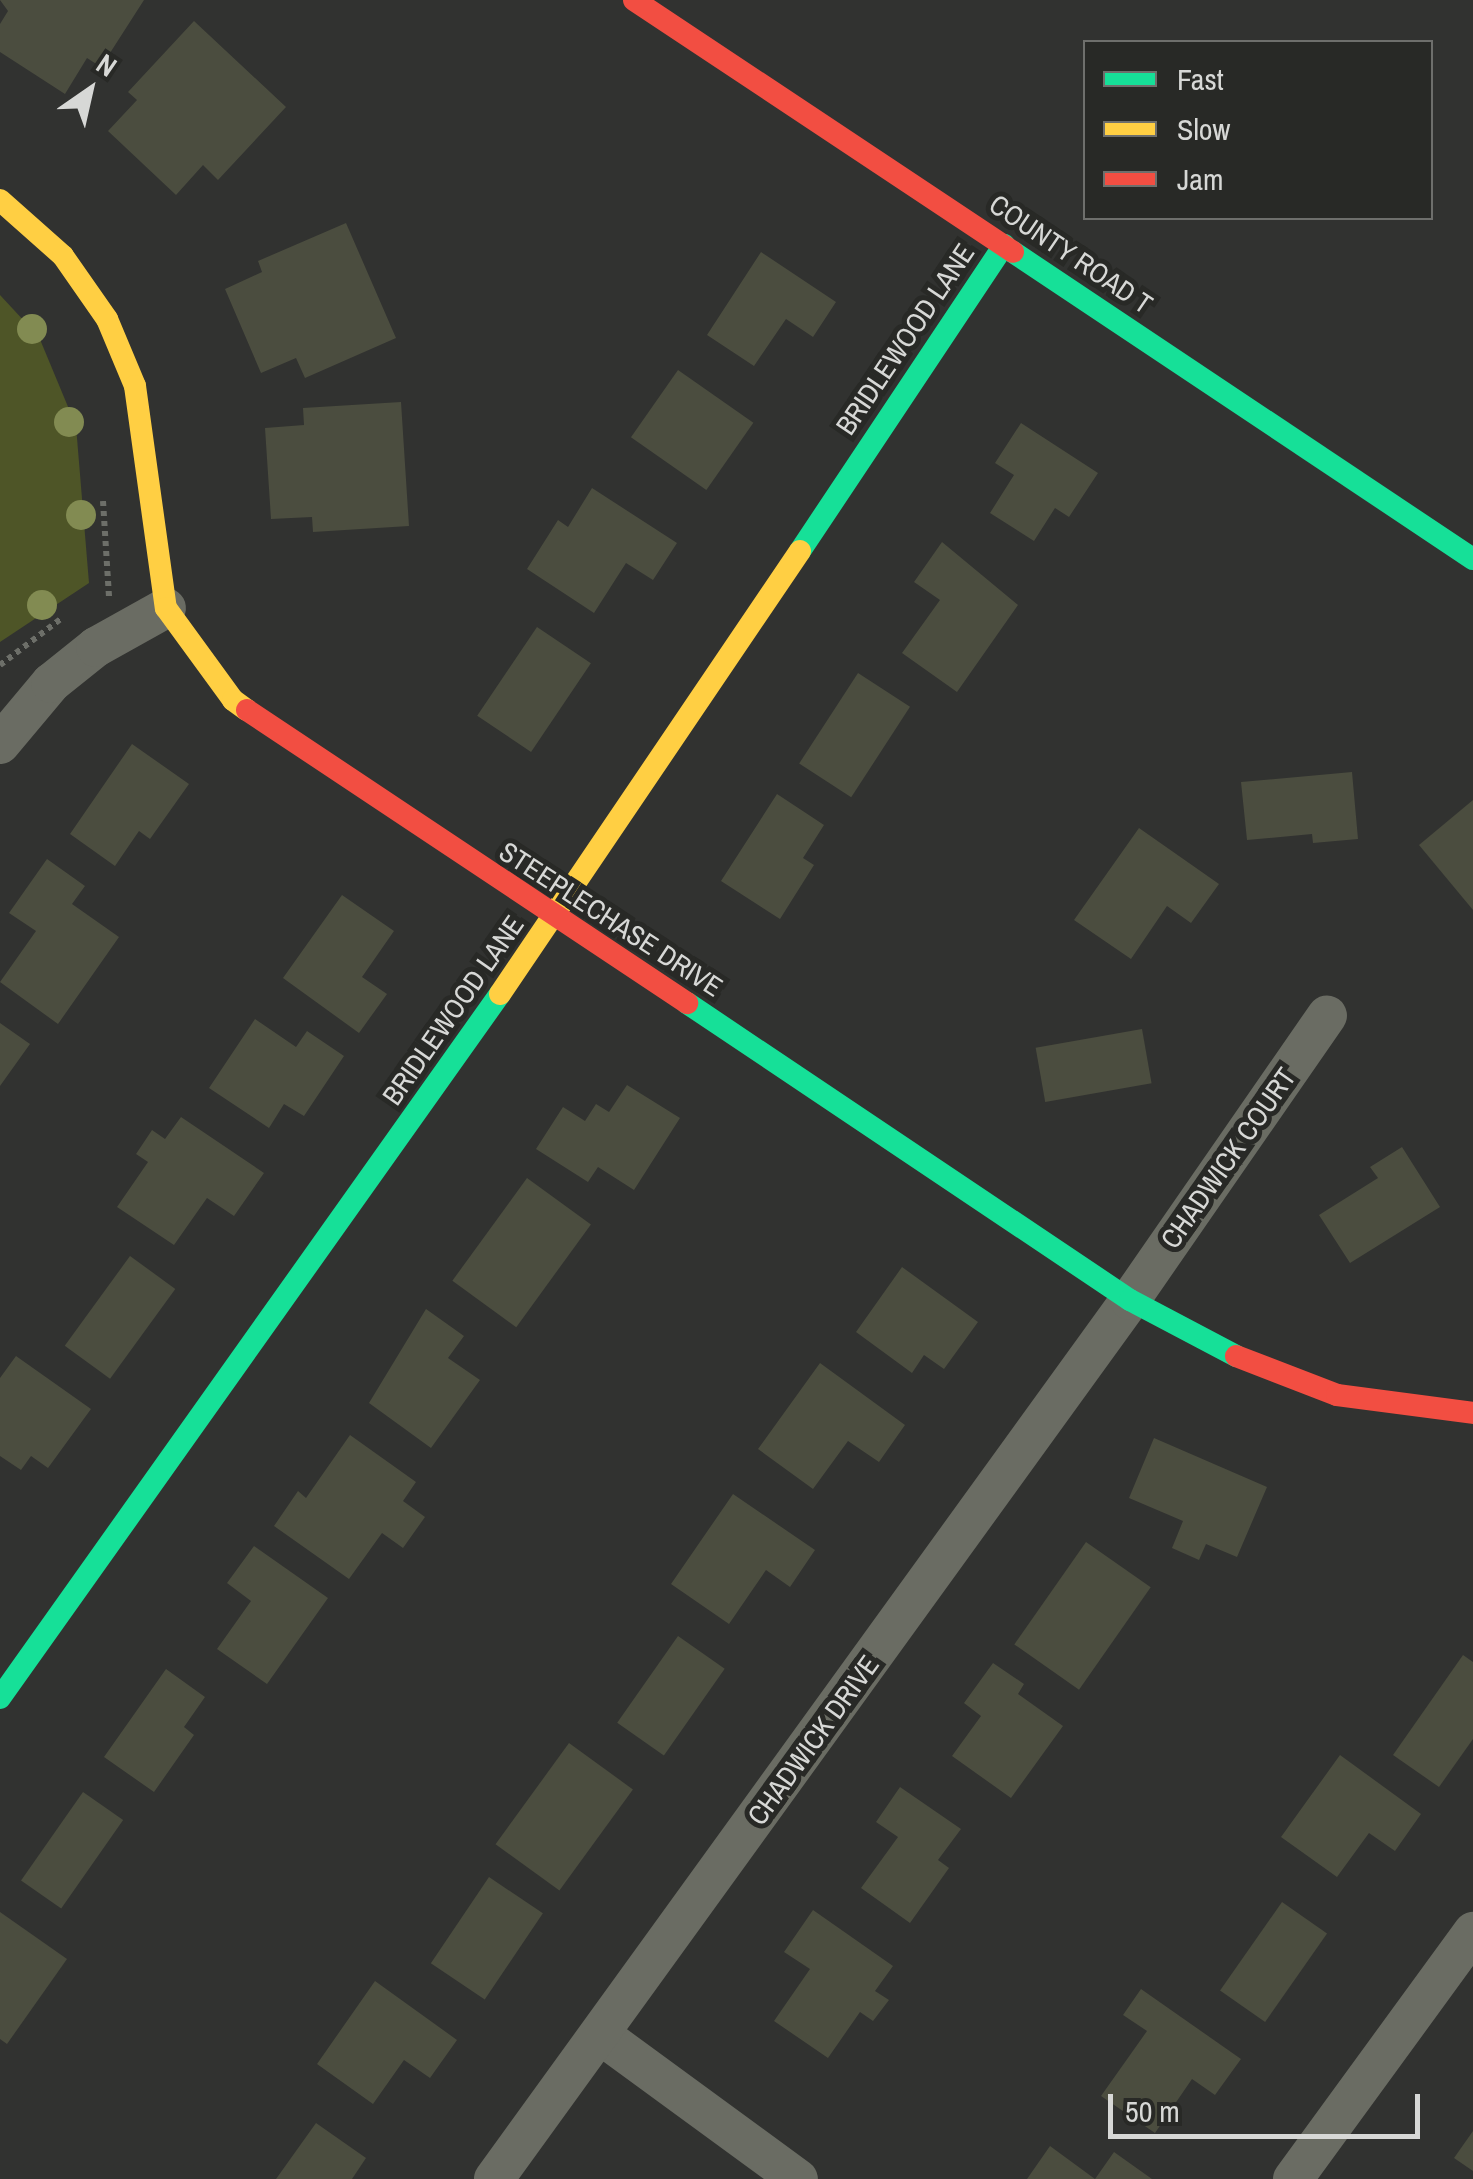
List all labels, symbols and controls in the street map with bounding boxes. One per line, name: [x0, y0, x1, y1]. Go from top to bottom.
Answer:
north arrow: [40, 40, 140, 140]
legend: [1083, 40, 1433, 220]
text: N: [89, 45, 124, 86]
text: Fast: [1177, 59, 1224, 99]
text: Slow: [1177, 109, 1230, 149]
text: Jam: [1177, 159, 1223, 199]
street label: COUNTY ROAD T: [983, 187, 1159, 321]
street label: BRIDLEWOOD LANE: [829, 237, 981, 441]
street label: STEEPLECHASE DRIVE: [493, 834, 729, 1004]
street label: BRIDLEWOOD LANE: [375, 909, 531, 1111]
street label: CHADWICK COURT: [1153, 1061, 1303, 1255]
street label: CHADWICK DRIVE: [740, 1649, 886, 1831]
scale bar: [1113, 2074, 1426, 2136]
text: 50 m: [1125, 2091, 1180, 2131]

